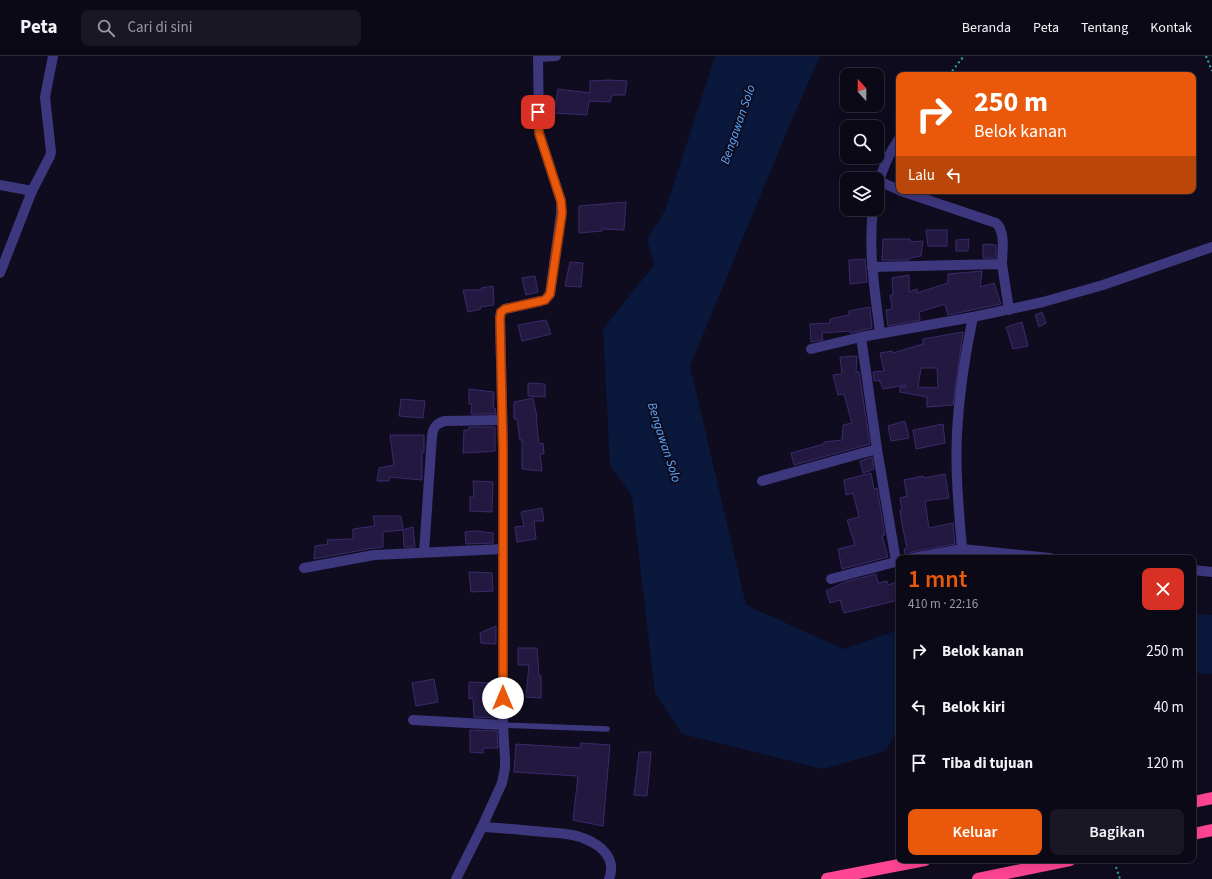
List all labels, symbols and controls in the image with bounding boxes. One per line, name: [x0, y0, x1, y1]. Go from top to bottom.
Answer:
search box: [81, 10, 361, 46]
text: Peta: [20, 14, 57, 41]
icon: search: [95, 17, 117, 39]
text: Cari di sini: [127, 17, 192, 38]
text: Beranda: [962, 18, 1011, 38]
text: Peta: [1033, 18, 1059, 38]
text: Tentang: [1081, 18, 1128, 38]
text: Kontak: [1150, 18, 1192, 38]
north arrow: [840, 68, 884, 112]
map controls: [840, 68, 884, 216]
water label: Bengawan Solo: [716, 82, 760, 167]
text: 250 m: [974, 82, 1048, 122]
icon: right: [908, 88, 960, 140]
pin: [521, 95, 555, 129]
icon: arrive: [527, 101, 549, 123]
text: Belok kanan: [974, 119, 1067, 144]
button: search: [840, 120, 884, 164]
icon: left: [943, 164, 965, 186]
text: Lalu: [908, 165, 935, 186]
button: layers: [840, 172, 884, 216]
water label: Bengawan Solo: [643, 400, 686, 485]
text: 1 mnt: [908, 562, 967, 597]
button: close: [1142, 568, 1184, 610]
text: 410 m · 22:16: [908, 595, 978, 613]
icon: right: [908, 640, 930, 662]
text: Belok kanan: [942, 641, 1024, 662]
text: 250 m: [1146, 641, 1184, 662]
position arrow: [482, 677, 524, 719]
icon: left: [908, 696, 930, 718]
text: Belok kiri: [942, 697, 1005, 718]
text: 40 m: [1154, 697, 1184, 718]
icon: arrive: [908, 752, 930, 774]
text: Tiba di tujuan: [942, 753, 1033, 774]
text: 120 m: [1146, 753, 1184, 774]
button: Keluar: [908, 809, 1042, 855]
button: Bagikan: [1050, 809, 1184, 855]

